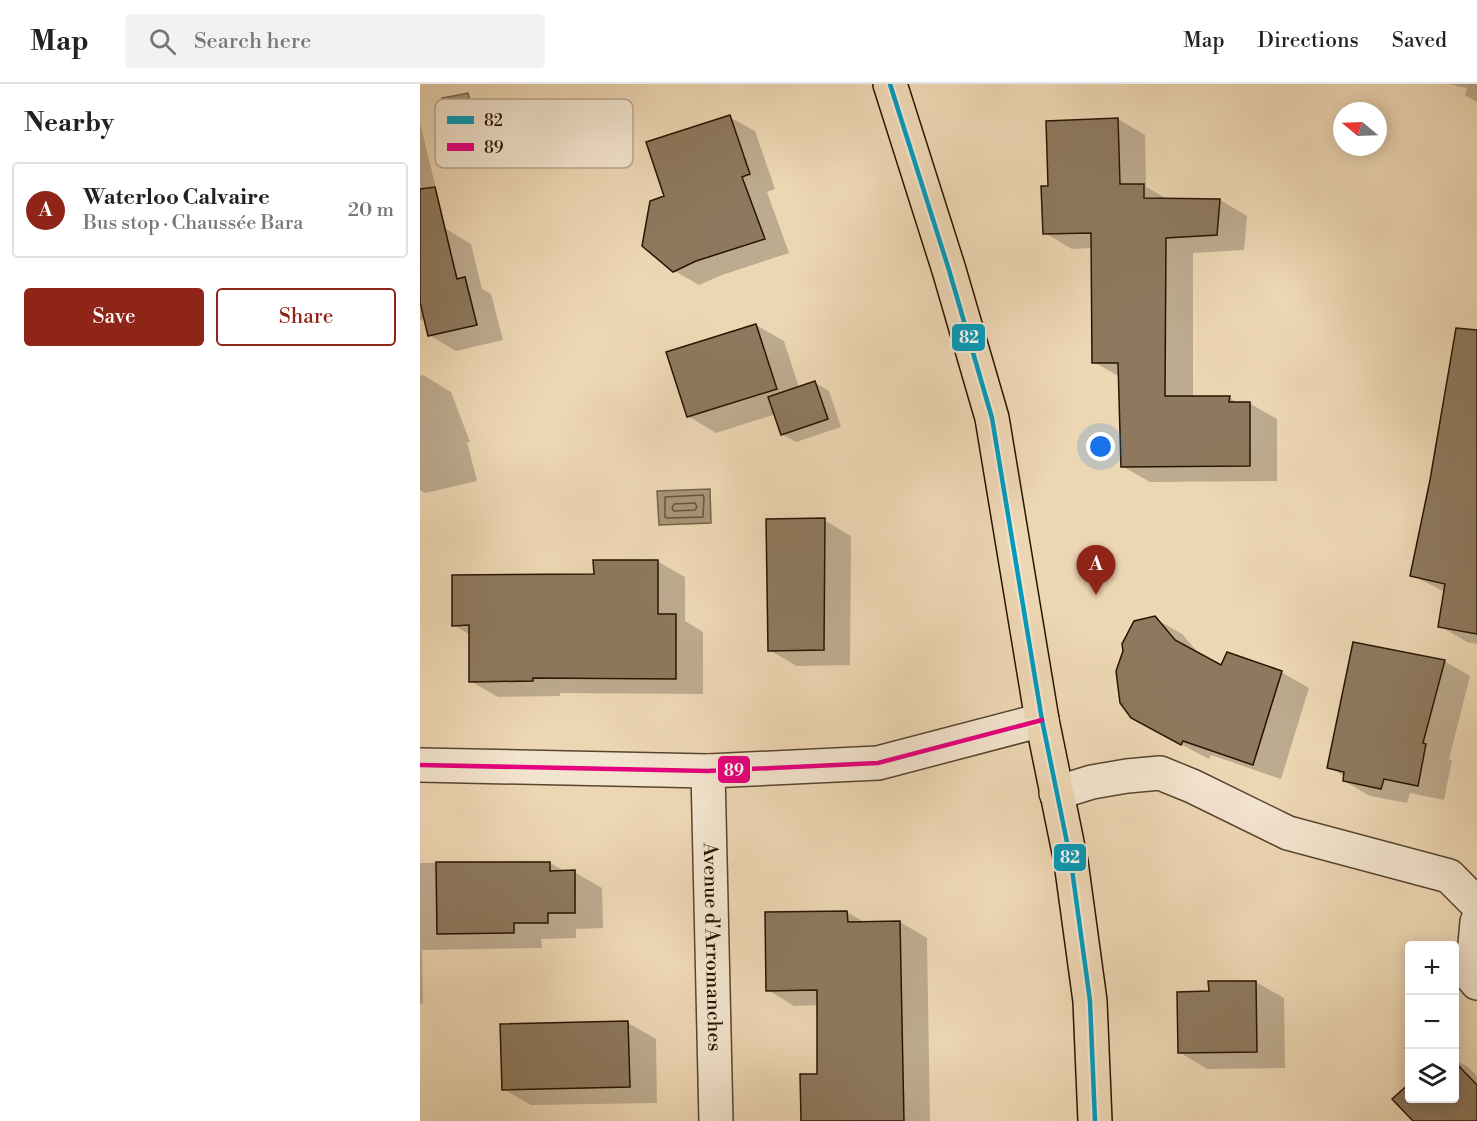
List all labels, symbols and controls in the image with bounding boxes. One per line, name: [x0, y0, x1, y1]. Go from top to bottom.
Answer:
search box: [125, 14, 545, 68]
text: Map: [30, 24, 89, 59]
icon: search: [146, 25, 179, 58]
text: Search here: [194, 28, 311, 55]
text: Map: [1183, 28, 1225, 54]
text: Directions: [1258, 28, 1359, 54]
text: Saved: [1392, 28, 1447, 54]
legend: [435, 99, 633, 168]
north arrow: [1333, 102, 1387, 156]
text: Nearby: [24, 107, 114, 139]
text: 82: [484, 111, 503, 131]
text: 89: [484, 138, 504, 158]
text: Waterloo Calvaire: [83, 184, 270, 211]
text: A: [38, 198, 53, 223]
text: 20 m: [348, 198, 394, 223]
text: Bus stop · Chaussée Bara: [83, 211, 303, 236]
button: Save: [24, 288, 204, 346]
button: Share: [216, 288, 396, 346]
line badge: 82: [951, 323, 986, 352]
text: 82: [959, 328, 979, 348]
your location: [1086, 432, 1115, 461]
pin: A: [1076, 546, 1116, 595]
line badge: 89: [717, 755, 751, 784]
text: 89: [724, 761, 744, 781]
street label: Avenue d'Arromanches: [697, 841, 727, 1052]
line badge: 82: [1053, 843, 1087, 872]
text: 82: [1060, 848, 1080, 868]
map controls: [1405, 941, 1459, 1103]
button: +: [1405, 941, 1459, 995]
button: −: [1405, 995, 1459, 1049]
button: layers: [1405, 1049, 1459, 1103]

